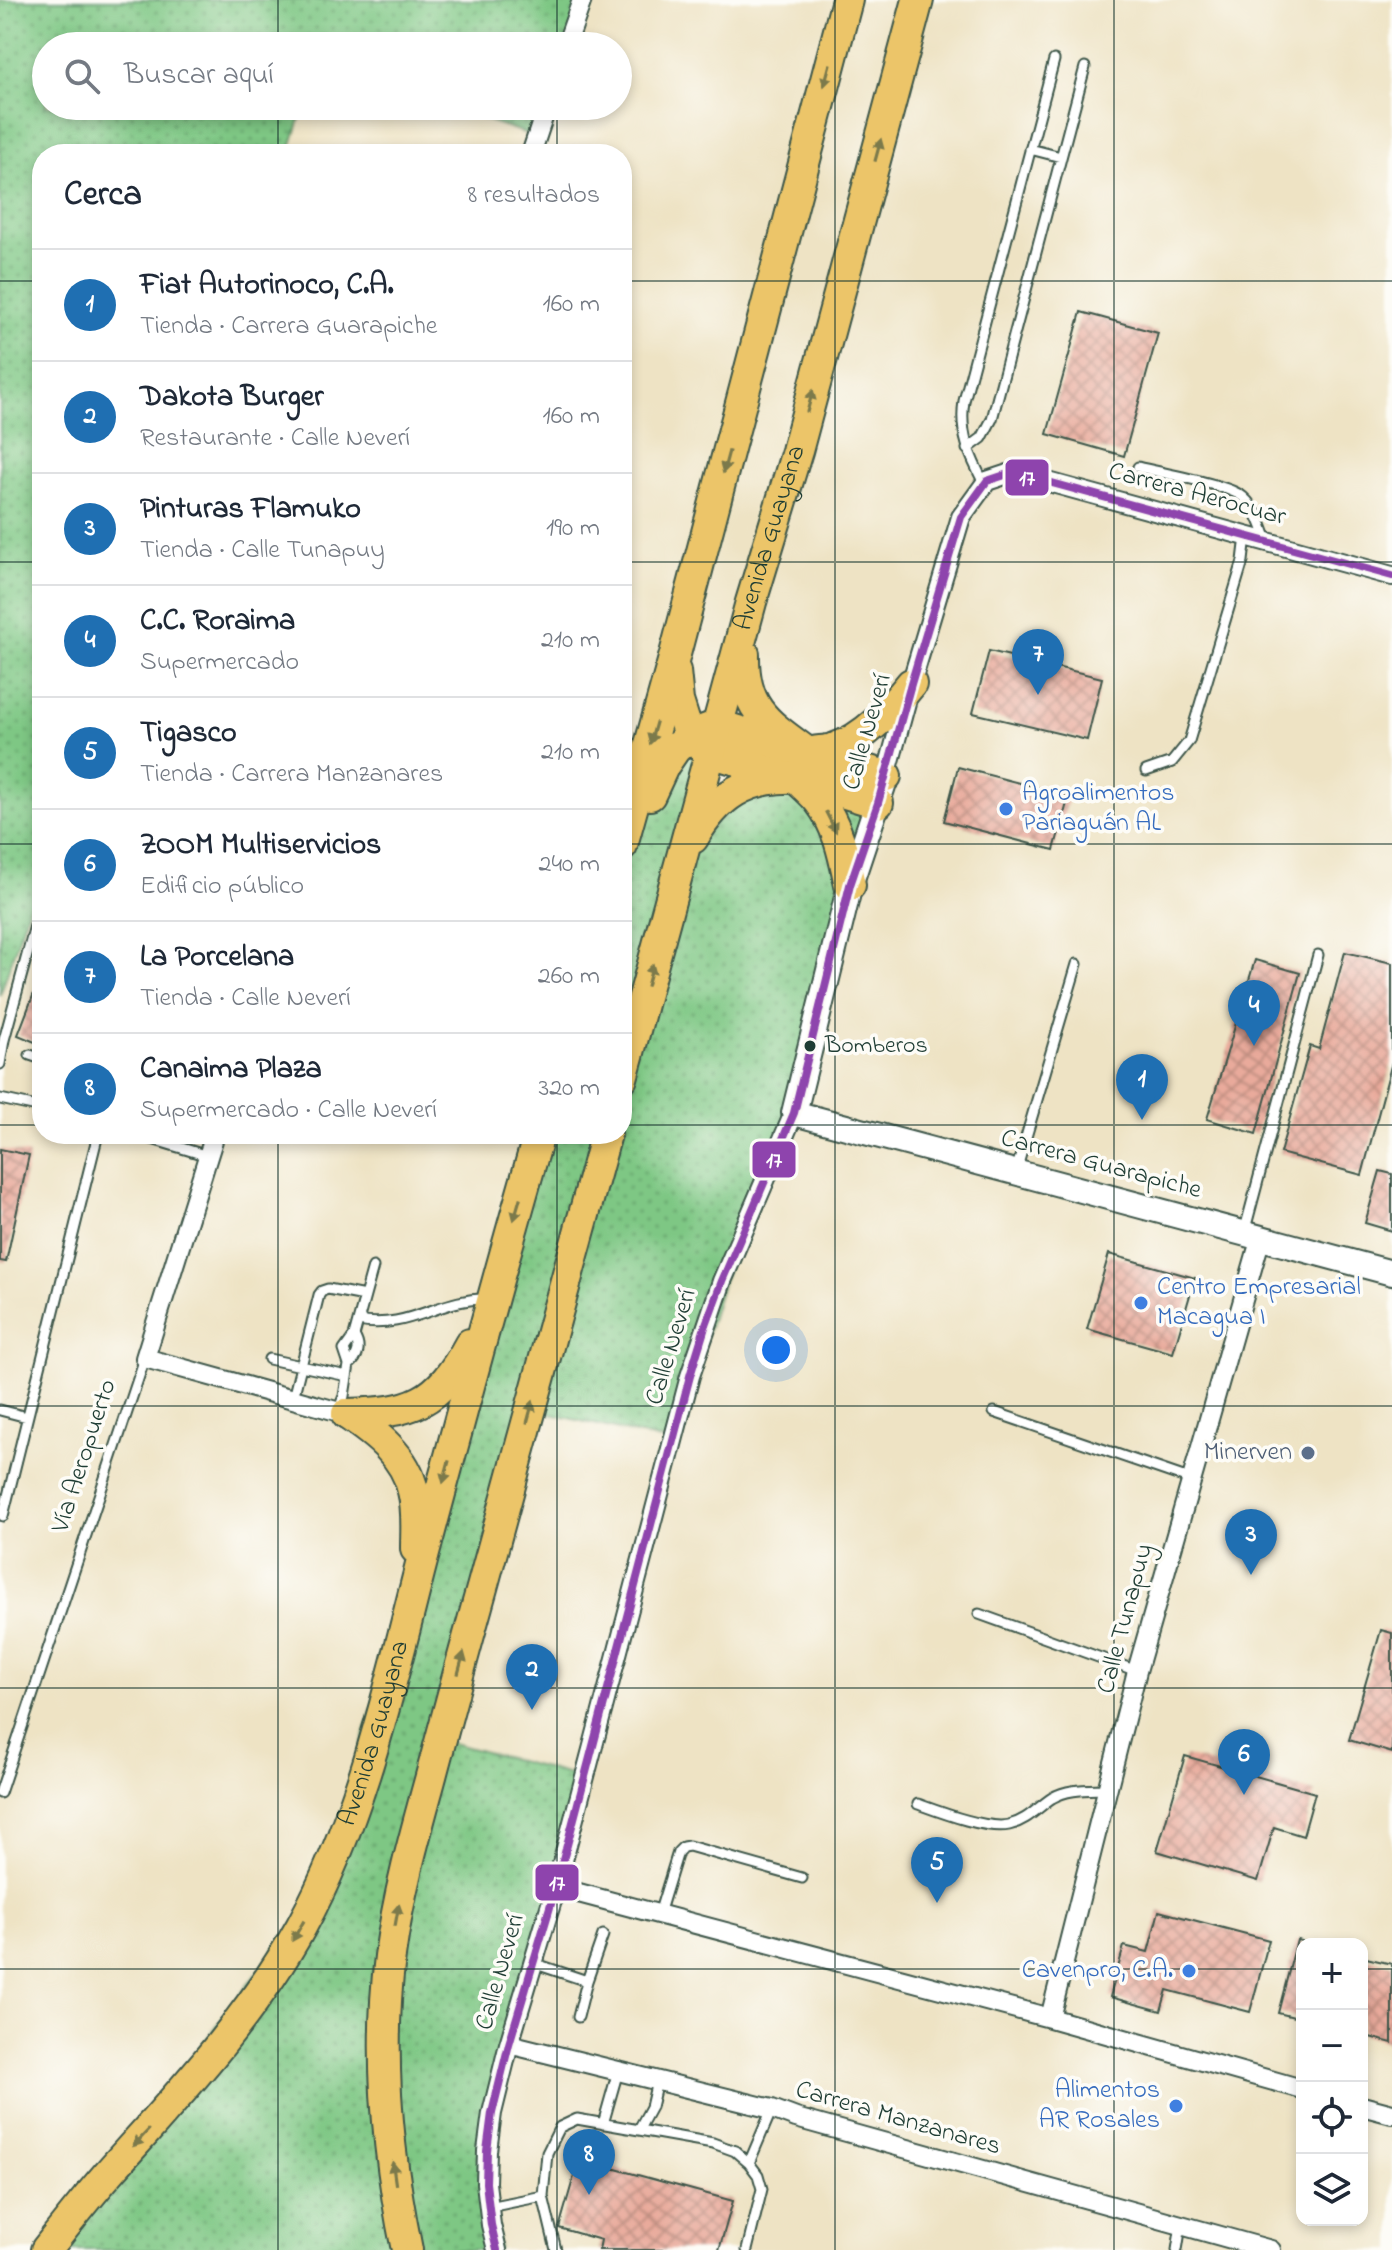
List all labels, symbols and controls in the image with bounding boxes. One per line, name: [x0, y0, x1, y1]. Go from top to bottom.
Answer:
search box: [32, 32, 632, 120]
icon: search: [60, 54, 104, 98]
text: Buscar aquí: [124, 54, 274, 98]
one-way arrow: [821, 63, 833, 88]
one-way arrow: [872, 138, 884, 163]
text: Cerca: [64, 171, 142, 221]
text: 8 resultados: [468, 177, 600, 215]
text: Fiat Autorinoco, C.A.: [140, 264, 394, 308]
text: 1: [86, 286, 94, 324]
text: 160 m: [542, 286, 600, 324]
text: Tienda · Carrera Guarapiche: [140, 308, 438, 346]
text: Dakota Burger: [140, 376, 324, 420]
one-way arrow: [805, 389, 817, 414]
text: 2: [84, 398, 96, 436]
text: 160 m: [542, 398, 600, 436]
text: Restaurante · Calle Neverí: [140, 420, 410, 458]
street label: Avenida Guayana: [725, 441, 817, 635]
one-way arrow: [719, 450, 731, 475]
street label: Carrera Aerocuar: [1104, 453, 1291, 537]
line badge: 17: [1004, 458, 1050, 497]
text: 17: [1019, 464, 1036, 496]
text: Pinturas Flamuko: [140, 488, 361, 532]
text: 3: [85, 510, 95, 548]
text: 190 m: [546, 510, 600, 548]
text: Tienda · Calle Tunapuy: [140, 532, 385, 570]
text: C.C. Roraima: [140, 600, 295, 644]
text: 4: [85, 622, 95, 660]
text: 210 m: [541, 622, 600, 660]
pin: 7: [1012, 629, 1064, 695]
text: Supermercado: [140, 644, 299, 682]
street label: Calle Neverí: [833, 669, 903, 795]
text: Tigasco: [140, 712, 236, 756]
one-way arrow: [647, 720, 659, 745]
text: 5: [83, 734, 97, 772]
text: 210 m: [541, 734, 600, 772]
text: Tienda · Carrera Manzanares: [140, 756, 443, 794]
place label: Agroalimentos Pariaguán AL: [1022, 775, 1175, 843]
marker: Agroalimentos Pariaguán AL: [997, 800, 1015, 818]
one-way arrow: [824, 810, 837, 833]
text: ZOOM Multiservicios: [140, 824, 381, 868]
text: 6: [84, 846, 96, 884]
text: 240 m: [538, 846, 600, 884]
text: Edificio público: [140, 868, 304, 906]
text: La Porcelana: [140, 936, 294, 980]
text: 7: [85, 958, 95, 996]
text: 260 m: [538, 958, 600, 996]
one-way arrow: [644, 963, 656, 988]
text: Tienda · Calle Neverí: [140, 980, 351, 1018]
pin: 4: [1228, 980, 1280, 1046]
place label: Bomberos: [824, 1029, 928, 1064]
marker: Bomberos: [802, 1038, 818, 1054]
text: Canaima Plaza: [140, 1048, 322, 1092]
pin: 1: [1116, 1054, 1168, 1120]
text: 8: [85, 1070, 95, 1108]
text: 320 m: [538, 1070, 600, 1108]
text: Supermercado · Calle Neverí: [140, 1092, 437, 1130]
street label: Carrera Guarapiche: [996, 1120, 1206, 1210]
line badge: 17: [751, 1140, 797, 1179]
text: 17: [766, 1146, 783, 1178]
one-way arrow: [510, 1197, 523, 1221]
place label: Centro Empresarial Macagua I: [1157, 1269, 1361, 1337]
street label: Calle Neverí: [636, 1284, 708, 1410]
marker: Centro Empresarial Macagua I: [1132, 1294, 1150, 1312]
your location: [756, 1330, 796, 1370]
street label: Vía Aeropuerto: [42, 1375, 128, 1538]
one-way arrow: [524, 1399, 537, 1423]
place label: Minerven: [1204, 1434, 1292, 1472]
marker: Minerven: [1299, 1444, 1317, 1462]
one-way arrow: [439, 1459, 451, 1484]
pin: 3: [1225, 1509, 1277, 1575]
street label: Calle Tunapuy: [1088, 1540, 1164, 1698]
street label: Avenida Guayana: [329, 1637, 420, 1832]
pin: 2: [506, 1644, 558, 1710]
one-way arrow: [455, 1650, 468, 1674]
pin: 6: [1218, 1729, 1270, 1795]
pin: 5: [911, 1837, 963, 1903]
line badge: 17: [534, 1863, 580, 1902]
text: 17: [549, 1869, 566, 1901]
one-way arrow: [392, 1902, 404, 1927]
street label: Calle Neverí: [466, 1909, 536, 2035]
one-way arrow: [291, 1920, 305, 1942]
map controls: [1296, 1938, 1368, 2226]
button: +: [1296, 1938, 1368, 2010]
place label: Cavenpro, C.A.: [1022, 1952, 1173, 1990]
marker: Cavenpro, C.A.: [1180, 1962, 1198, 1980]
button: −: [1296, 2010, 1368, 2082]
street label: Carrera Manzanares: [791, 2072, 1005, 2166]
place label: Alimentos AR Rosales: [1039, 2072, 1160, 2140]
button: locate: [1296, 2082, 1368, 2154]
marker: Alimentos AR Rosales: [1167, 2097, 1185, 2115]
one-way arrow: [133, 2128, 151, 2147]
pin: 8: [563, 2129, 615, 2195]
button: layers: [1296, 2154, 1368, 2226]
one-way arrow: [387, 2160, 400, 2185]

